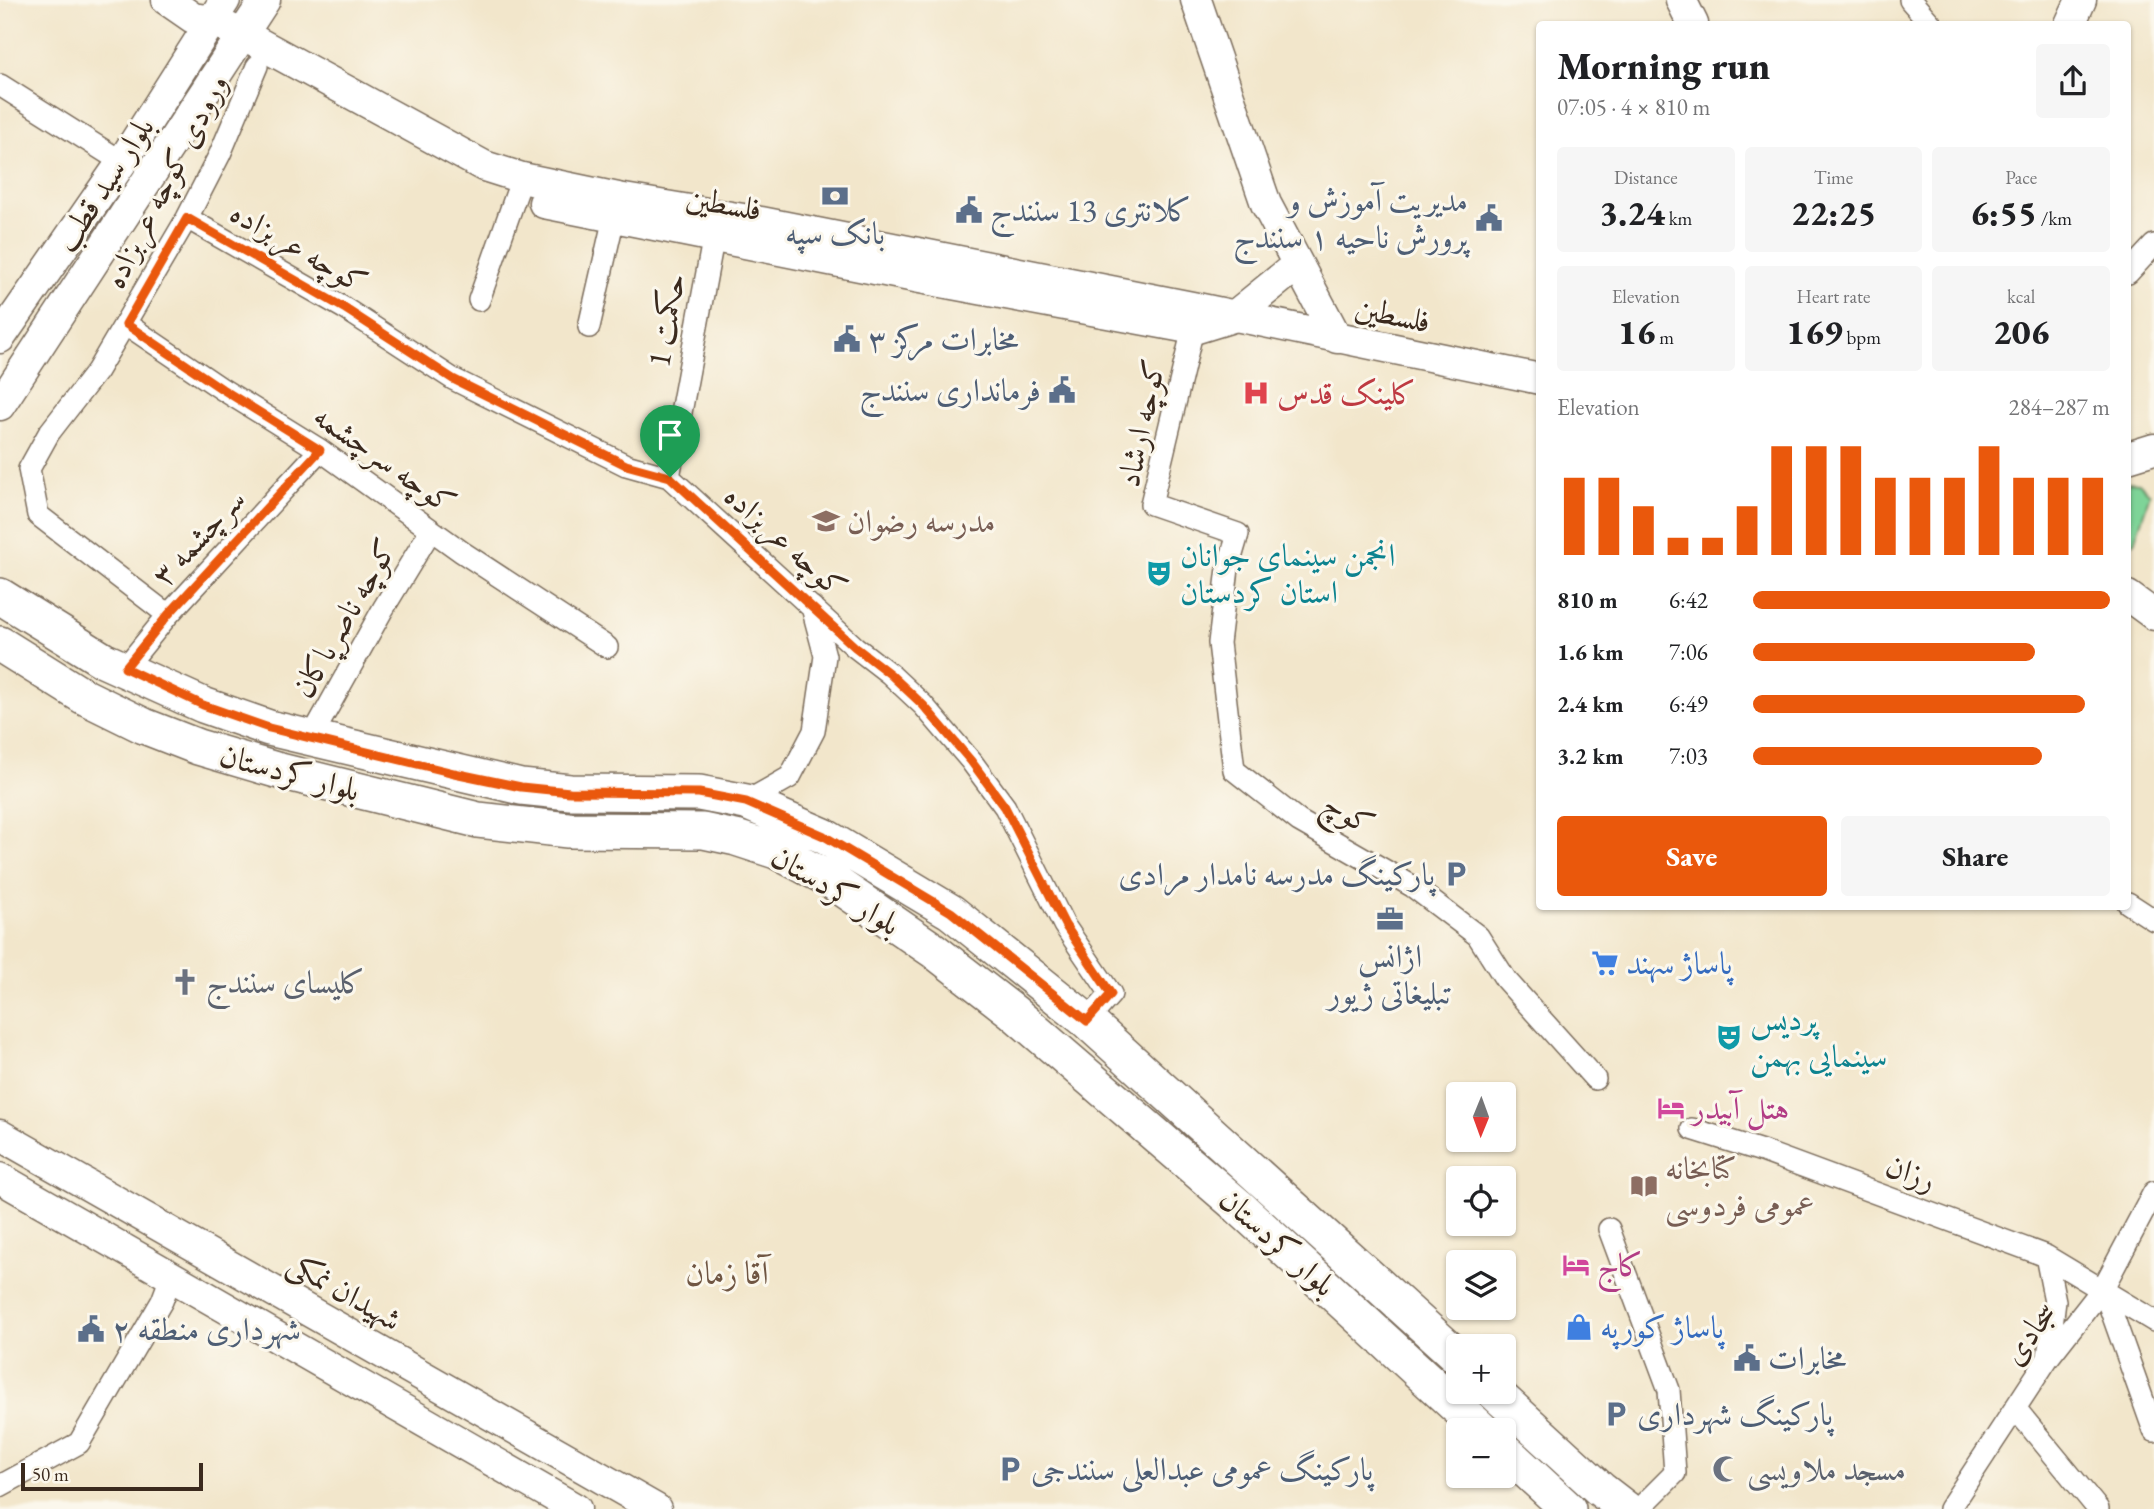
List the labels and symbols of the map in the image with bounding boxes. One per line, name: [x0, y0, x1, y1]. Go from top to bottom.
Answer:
street label: ورودی کوچه عربزاده: [93, 67, 238, 296]
street label: بلوار سید قطب: [45, 108, 163, 260]
street label: فلسطین: [683, 176, 765, 230]
place label: مدیریت آموزش و پرورش ناحیه ۱ سنندج: [1233, 179, 1471, 265]
bank icon: بانک سپه: [820, 181, 850, 211]
place label: کلانتری 13 سنندج: [990, 189, 1192, 238]
street label: کوچه عربزاده: [222, 191, 375, 304]
public building icon: کلانتری 13 سنندج: [954, 195, 984, 225]
public building icon: مدیریت آموزش و پرورش ناحیه ۱ سنندج: [1474, 203, 1504, 233]
place label: بانک سپه: [785, 212, 885, 255]
street label: حکمت 1: [637, 270, 695, 370]
street label: فلسطین: [1352, 286, 1434, 342]
place label: مخابرات مرکز ۳: [868, 318, 1019, 361]
public building icon: مخابرات مرکز ۳: [832, 324, 862, 354]
street label: کوچه ارشاد: [1107, 355, 1176, 491]
place label: فرمانداری سنندج: [859, 369, 1041, 418]
place label: کلینک قدس: [1277, 372, 1416, 414]
public building icon: فرمانداری سنندج: [1047, 375, 1077, 405]
hospital icon: کلینک قدس: [1241, 378, 1271, 408]
street label: کوچه سرچشمه: [305, 395, 465, 524]
pin: [640, 405, 700, 477]
street label: کوچه عربزاده: [715, 475, 856, 608]
street label: سرچشمه ۳: [142, 479, 254, 595]
place label: مدرسه رضوان: [847, 500, 995, 542]
school or university icon: مدرسه رضوان: [811, 506, 841, 536]
street label: کوچه ناصرپاکان: [281, 531, 408, 706]
place label: انجمن سینمای جوانان استان کردستان: [1180, 534, 1395, 613]
theatre icon: انجمن سینمای جوانان استان کردستان: [1144, 558, 1174, 588]
street label: بلوار کردستان: [215, 733, 365, 811]
street label: کوچ: [1312, 781, 1383, 851]
street label: بلوار کردستان: [764, 835, 908, 945]
place label: پارکینگ مدرسه نامدار مرادی: [1118, 853, 1437, 897]
parking icon: پارکینگ مدرسه نامدار مرادی: [1441, 859, 1471, 889]
office icon: اژانس تبلیغاتی ژیور: [1375, 904, 1405, 934]
place label: اژانس تبلیغاتی ژیور: [1324, 935, 1453, 1014]
place label: پاساژ سهند: [1626, 942, 1735, 986]
supermarket icon: پاساژ سهند: [1590, 948, 1620, 978]
place label: کلیسای سنندج: [206, 961, 365, 1010]
church icon: کلیسای سنندج: [170, 967, 200, 997]
place label: پردیس سینمایی بهمن: [1750, 998, 1887, 1078]
theatre icon: پردیس سینمایی بهمن: [1714, 1022, 1744, 1052]
north arrow: [1446, 1082, 1516, 1152]
place label: هتل آبیدر: [1689, 1087, 1789, 1131]
hotel icon: هتل آبیدر: [1656, 1093, 1686, 1123]
street label: رزان: [1880, 1144, 1942, 1200]
place label: کتابخانه عمومی فردوسی: [1665, 1147, 1815, 1228]
library icon: کتابخانه عمومی فردوسی: [1629, 1171, 1659, 1201]
street label: بلوار کردستان: [1211, 1178, 1345, 1306]
street label: شهیدان نمکی: [280, 1242, 410, 1340]
place label: کاج: [1597, 1244, 1643, 1293]
hotel icon: کاج: [1561, 1250, 1591, 1280]
district label: آقا زمان: [685, 1251, 773, 1294]
street label: سجادی: [1992, 1293, 2066, 1373]
place label: پاساژ کورپه: [1600, 1306, 1726, 1350]
place label: شهرداری منطقه ۲: [112, 1308, 301, 1350]
shop icon: پاساژ کورپه: [1564, 1312, 1594, 1342]
public building icon: شهرداری منطقه ۲: [76, 1314, 106, 1344]
place label: مخابرات: [1768, 1337, 1846, 1379]
public building icon: مخابرات: [1732, 1343, 1762, 1373]
place label: پارکینگ شهرداری: [1637, 1393, 1835, 1437]
parking icon: پارکینگ شهرداری: [1601, 1399, 1631, 1429]
place label: پارکینگ عمومی عبدالعلی سنندجی: [1031, 1448, 1375, 1493]
place label: مسجد ملاویسی: [1747, 1448, 1906, 1492]
parking icon: پارکینگ عمومی عبدالعلی سنندجی: [995, 1454, 1025, 1484]
mosque icon: مسجد ملاویسی: [1711, 1454, 1741, 1484]
scale bar: [21, 1460, 203, 1492]

